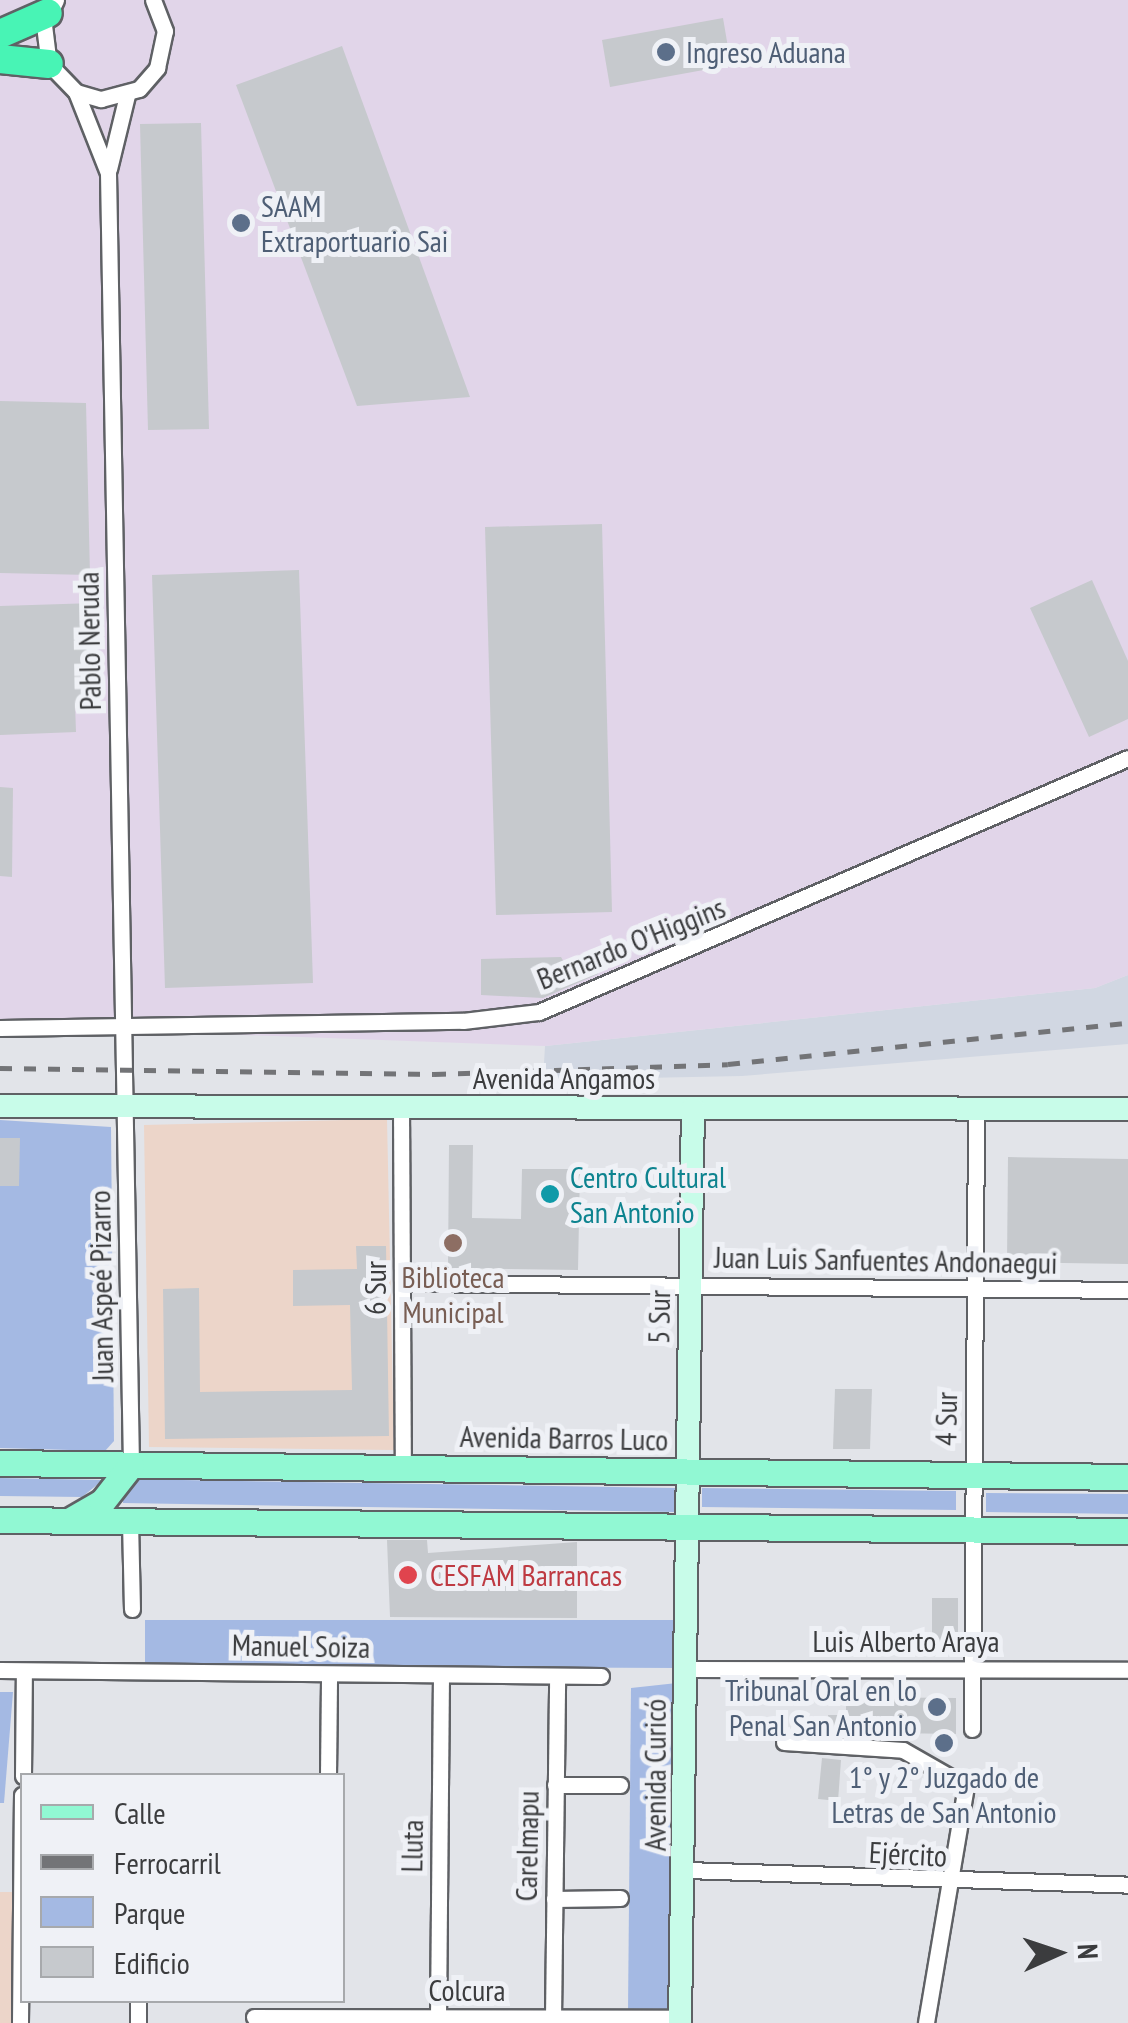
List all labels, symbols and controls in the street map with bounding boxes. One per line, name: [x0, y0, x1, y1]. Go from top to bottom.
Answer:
place label: Ingreso Aduana: [686, 34, 847, 70]
marker: Ingreso Aduana: [655, 41, 677, 63]
place label: SAAM Extraportuario Sai: [261, 188, 448, 258]
marker: SAAM Extraportuario Sai: [230, 212, 252, 234]
street label: Pablo Neruda: [70, 571, 108, 711]
street label: Bernardo O'Higgins: [532, 889, 730, 997]
street label: Avenida Angamos: [472, 1060, 656, 1096]
place label: Centro Cultural San Antonio: [570, 1159, 726, 1230]
marker: Centro Cultural San Antonio: [539, 1183, 561, 1205]
street label: Juan Aspeé Pizarro: [81, 1190, 121, 1382]
marker: Biblioteca Municipal: [442, 1232, 464, 1254]
street label: Juan Luis Sanfuentes Andonaegui: [714, 1239, 1058, 1281]
place label: Biblioteca Municipal: [402, 1259, 504, 1330]
street label: 6 Sur: [357, 1261, 393, 1315]
street label: 5 Sur: [641, 1290, 677, 1344]
street label: 4 Sur: [928, 1392, 964, 1446]
street label: Avenida Barros Luco: [459, 1418, 669, 1458]
place label: CESFAM Barrancas: [430, 1557, 622, 1593]
marker: CESFAM Barrancas: [395, 1562, 421, 1588]
street label: Luis Alberto Araya: [812, 1623, 1000, 1659]
street label: Manuel Soiza: [232, 1627, 370, 1665]
place label: Tribunal Oral en lo Penal San Antonio: [725, 1672, 917, 1742]
marker: Tribunal Oral en lo Penal San Antonio: [926, 1696, 948, 1718]
street label: Avenida Curicó: [637, 1699, 673, 1851]
marker: 1° y 2° Juzgado de Letras de San Antonio: [933, 1732, 955, 1754]
place label: 1° y 2° Juzgado de Letras de San Antonio: [831, 1759, 1057, 1830]
legend: [20, 1773, 345, 2003]
street label: Carelmapu: [508, 1790, 546, 1902]
text: Calle: [114, 1793, 166, 1832]
street label: Lluta: [394, 1819, 430, 1873]
street label: Ejército: [868, 1834, 948, 1874]
text: Ferrocarril: [114, 1843, 221, 1882]
text: Parque: [114, 1893, 185, 1932]
north arrow: [1008, 1903, 1108, 2003]
text: Edificio: [114, 1943, 190, 1982]
text: N: [1070, 1943, 1107, 1960]
street label: Colcura: [429, 1972, 505, 2008]

